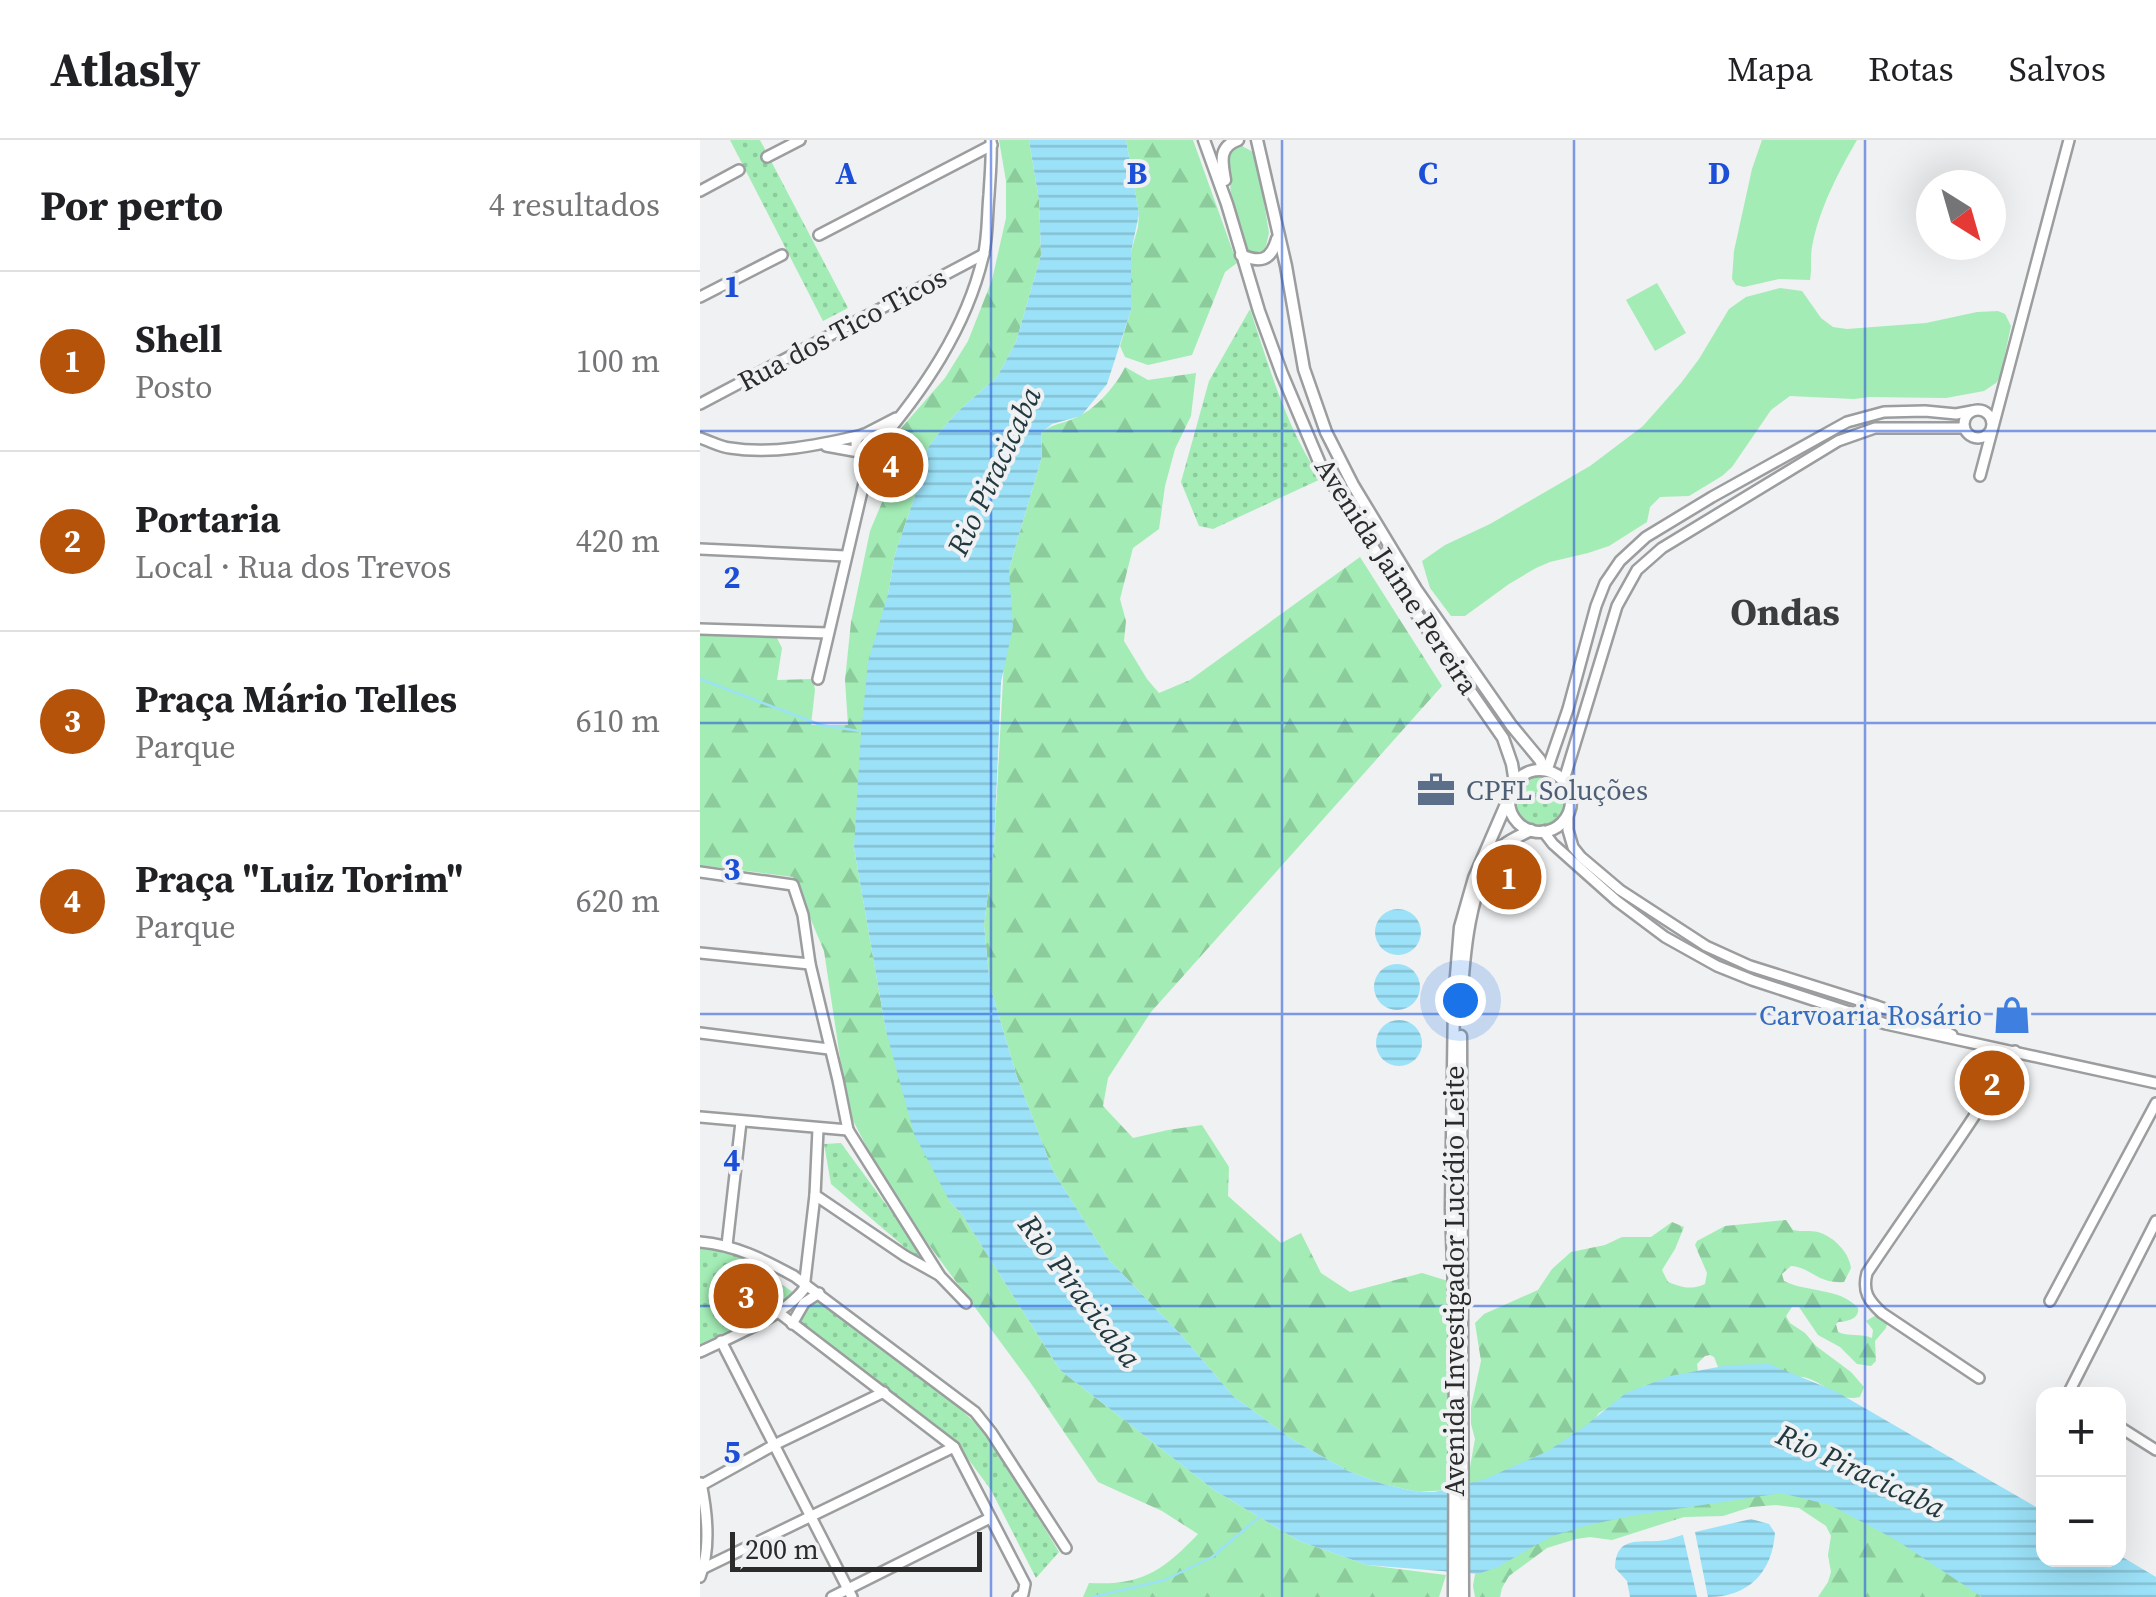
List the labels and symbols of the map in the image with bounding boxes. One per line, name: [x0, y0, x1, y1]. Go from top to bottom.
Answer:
text: A: [835, 151, 857, 195]
text: B: [1127, 151, 1148, 195]
text: C: [1418, 151, 1438, 195]
text: D: [1708, 151, 1730, 195]
north arrow: [1916, 170, 2006, 260]
street label: Rua dos Tico Ticos: [731, 258, 953, 400]
text: 1: [723, 264, 741, 308]
water label: Rio Piracicaba: [937, 380, 1051, 563]
pin: 4: [858, 428, 924, 502]
street label: Avenida Jaime Pereira: [1306, 450, 1488, 702]
text: 2: [723, 555, 741, 599]
district label: Ondas: [1730, 586, 1840, 638]
office icon: CPFL Soluções: [1415, 769, 1457, 811]
place label: CPFL Soluções: [1466, 771, 1648, 809]
pin: 1: [1476, 840, 1542, 914]
text: 3: [723, 847, 741, 891]
your location: [1435, 975, 1486, 1026]
shop icon: Carvoaria Rosário: [1991, 994, 2033, 1036]
place label: Carvoaria Rosário: [1759, 996, 1982, 1034]
pin: 2: [1960, 1046, 2024, 1120]
street label: Avenida Investigador Lucídio Leite: [1435, 1065, 1473, 1497]
text: 4: [723, 1138, 741, 1182]
water label: Rio Piracicaba: [1008, 1205, 1151, 1376]
pin: 3: [713, 1258, 778, 1334]
water label: Rio Piracicaba: [1769, 1414, 1952, 1528]
text: 5: [723, 1430, 741, 1474]
scale bar: [730, 1527, 982, 1572]

